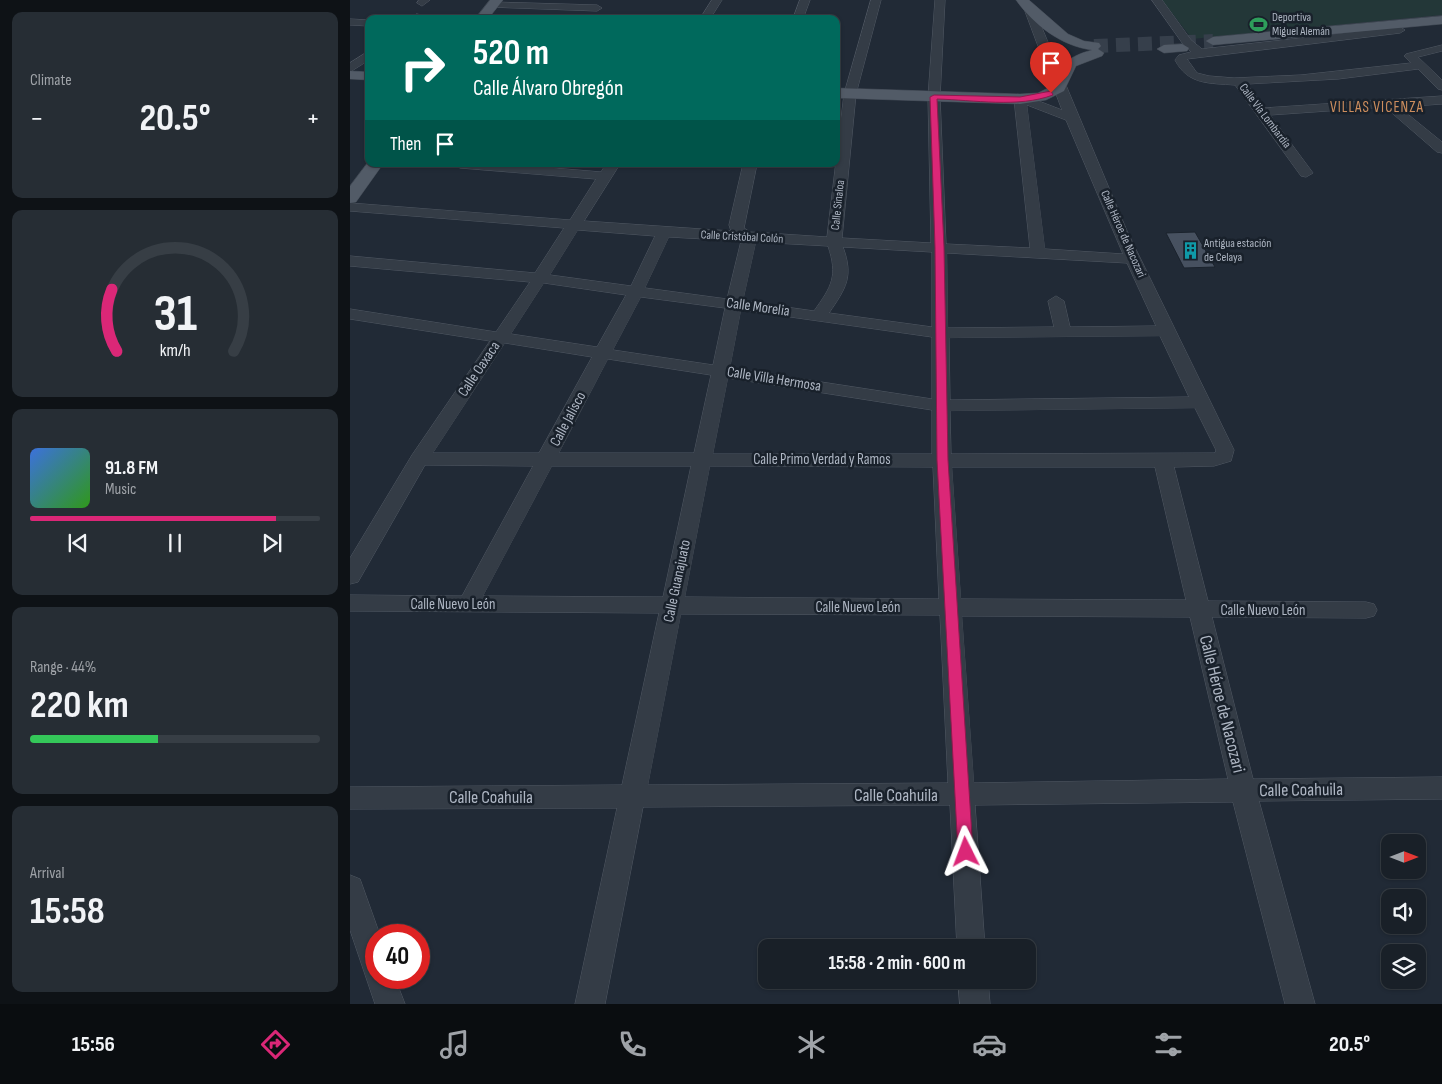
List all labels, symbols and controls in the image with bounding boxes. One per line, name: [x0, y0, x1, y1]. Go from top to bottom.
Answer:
place label: Deportiva Miguel Alemán: [1272, 10, 1330, 39]
sports icon: Deportiva Miguel Alemán: [1248, 14, 1268, 34]
text: 520 m: [473, 32, 549, 75]
icon: right: [390, 35, 455, 100]
pin: [1030, 42, 1072, 93]
icon: arrive: [1037, 49, 1065, 77]
text: Climate: [30, 71, 72, 90]
text: Calle Álvaro Obregón: [473, 75, 623, 102]
street label: Calle Vía Lombardía: [1236, 81, 1294, 152]
text: 20.5°: [139, 96, 211, 141]
district label: VILLAS VICENZA: [1330, 98, 1424, 117]
text: −: [30, 102, 44, 135]
text: +: [306, 102, 320, 135]
icon: arrive: [431, 130, 459, 158]
text: Then: [390, 133, 421, 156]
street label: Calle Sinaloa: [828, 179, 848, 231]
street label: Calle Héroe de Nacozari: [1097, 188, 1149, 280]
street label: Calle Cristóbal Colón: [700, 227, 784, 247]
place label: Antigua estación de Celaya: [1203, 236, 1271, 265]
building icon: Antigua estación de Celaya: [1180, 240, 1200, 260]
text: 31: [153, 283, 197, 346]
street label: Calle Morelia: [725, 293, 791, 321]
street label: Calle Oaxaca: [454, 338, 505, 400]
text: km/h: [160, 340, 190, 361]
street label: Calle Villa Hermosa: [726, 362, 823, 396]
street label: Calle Jalisco: [546, 388, 590, 450]
street label: Calle Primo Verdad y Ramos: [753, 450, 891, 469]
text: 91.8 FM: [105, 457, 158, 480]
text: Music: [105, 480, 136, 499]
icon: previous: [64, 529, 92, 557]
icon: pause: [161, 529, 189, 557]
icon: next: [258, 529, 286, 557]
street label: Calle Guanajuato: [659, 538, 695, 624]
street label: Calle Nuevo León: [411, 595, 496, 614]
street label: Calle Nuevo León: [816, 598, 901, 617]
street label: Calle Nuevo León: [1221, 601, 1306, 620]
street label: Calle Héroe de Nacozari: [1195, 633, 1249, 775]
text: Range · 44%: [30, 658, 96, 677]
text: 220 km: [30, 683, 129, 728]
street label: Calle Coahuila: [1259, 779, 1343, 801]
street label: Calle Coahuila: [854, 785, 938, 806]
street label: Calle Coahuila: [449, 787, 533, 808]
position arrow: [939, 825, 991, 877]
north arrow: [1381, 834, 1426, 879]
map controls: [1381, 834, 1426, 989]
text: Arrival: [30, 864, 64, 883]
text: 15:58: [30, 889, 105, 934]
button: sound: [1381, 889, 1426, 934]
speed limit sign: 40: [365, 924, 430, 989]
button: layers: [1381, 944, 1426, 989]
text: 15:58 · 2 min · 600 m: [828, 952, 966, 975]
icon: directions: [258, 1027, 293, 1062]
icon: music: [437, 1027, 472, 1062]
icon: phone: [615, 1027, 650, 1062]
icon: climate: [794, 1027, 829, 1062]
icon: car: [972, 1027, 1007, 1062]
icon: filters: [1151, 1027, 1186, 1062]
text: 15:56: [72, 1031, 115, 1058]
text: 20.5°: [1329, 1031, 1370, 1058]

